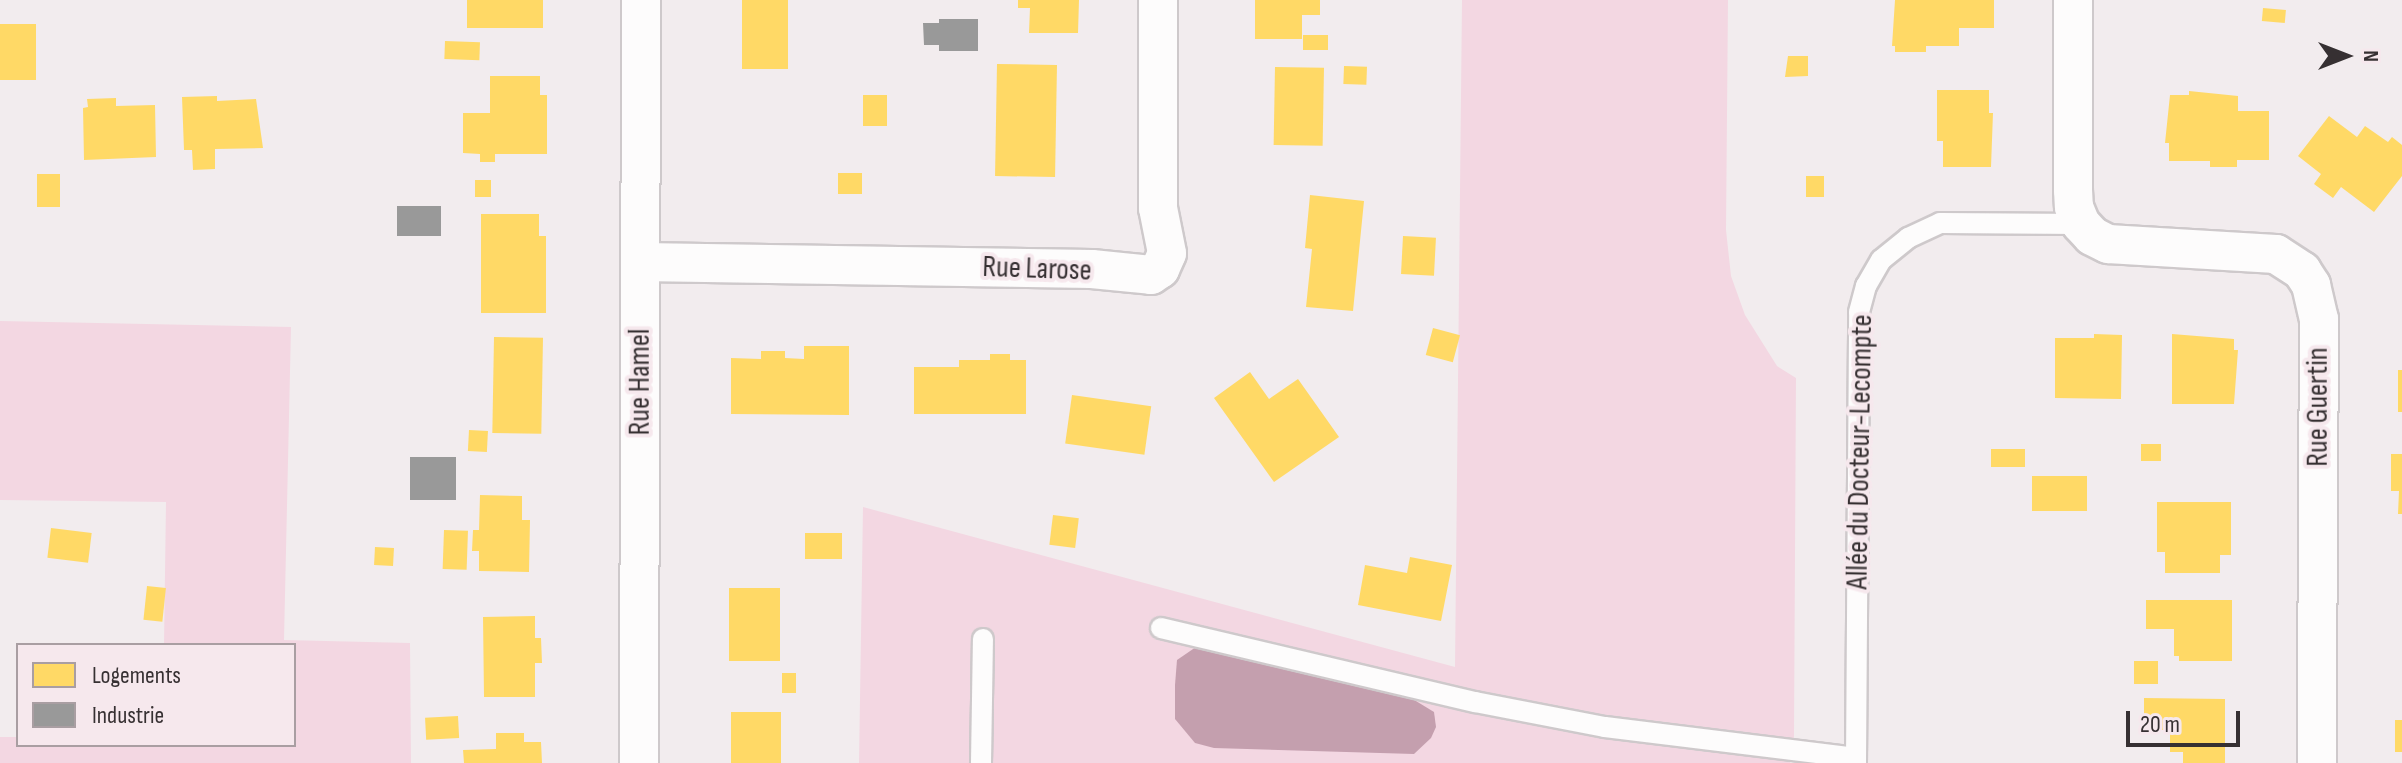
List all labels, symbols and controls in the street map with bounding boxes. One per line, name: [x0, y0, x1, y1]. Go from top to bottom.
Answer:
north arrow: [2306, 16, 2386, 96]
text: N: [2357, 50, 2384, 62]
street label: Rue Larose: [982, 249, 1092, 289]
street label: Allée du Docteur-Lecompte: [1840, 314, 1880, 590]
street label: Rue Hamel: [622, 329, 658, 435]
street label: Rue Guertin: [2300, 347, 2336, 467]
legend: [16, 643, 296, 747]
text: Logements: [92, 661, 181, 690]
scale bar: [2130, 695, 2244, 745]
text: Industrie: [92, 701, 164, 730]
text: 20 m: [2140, 710, 2180, 739]

